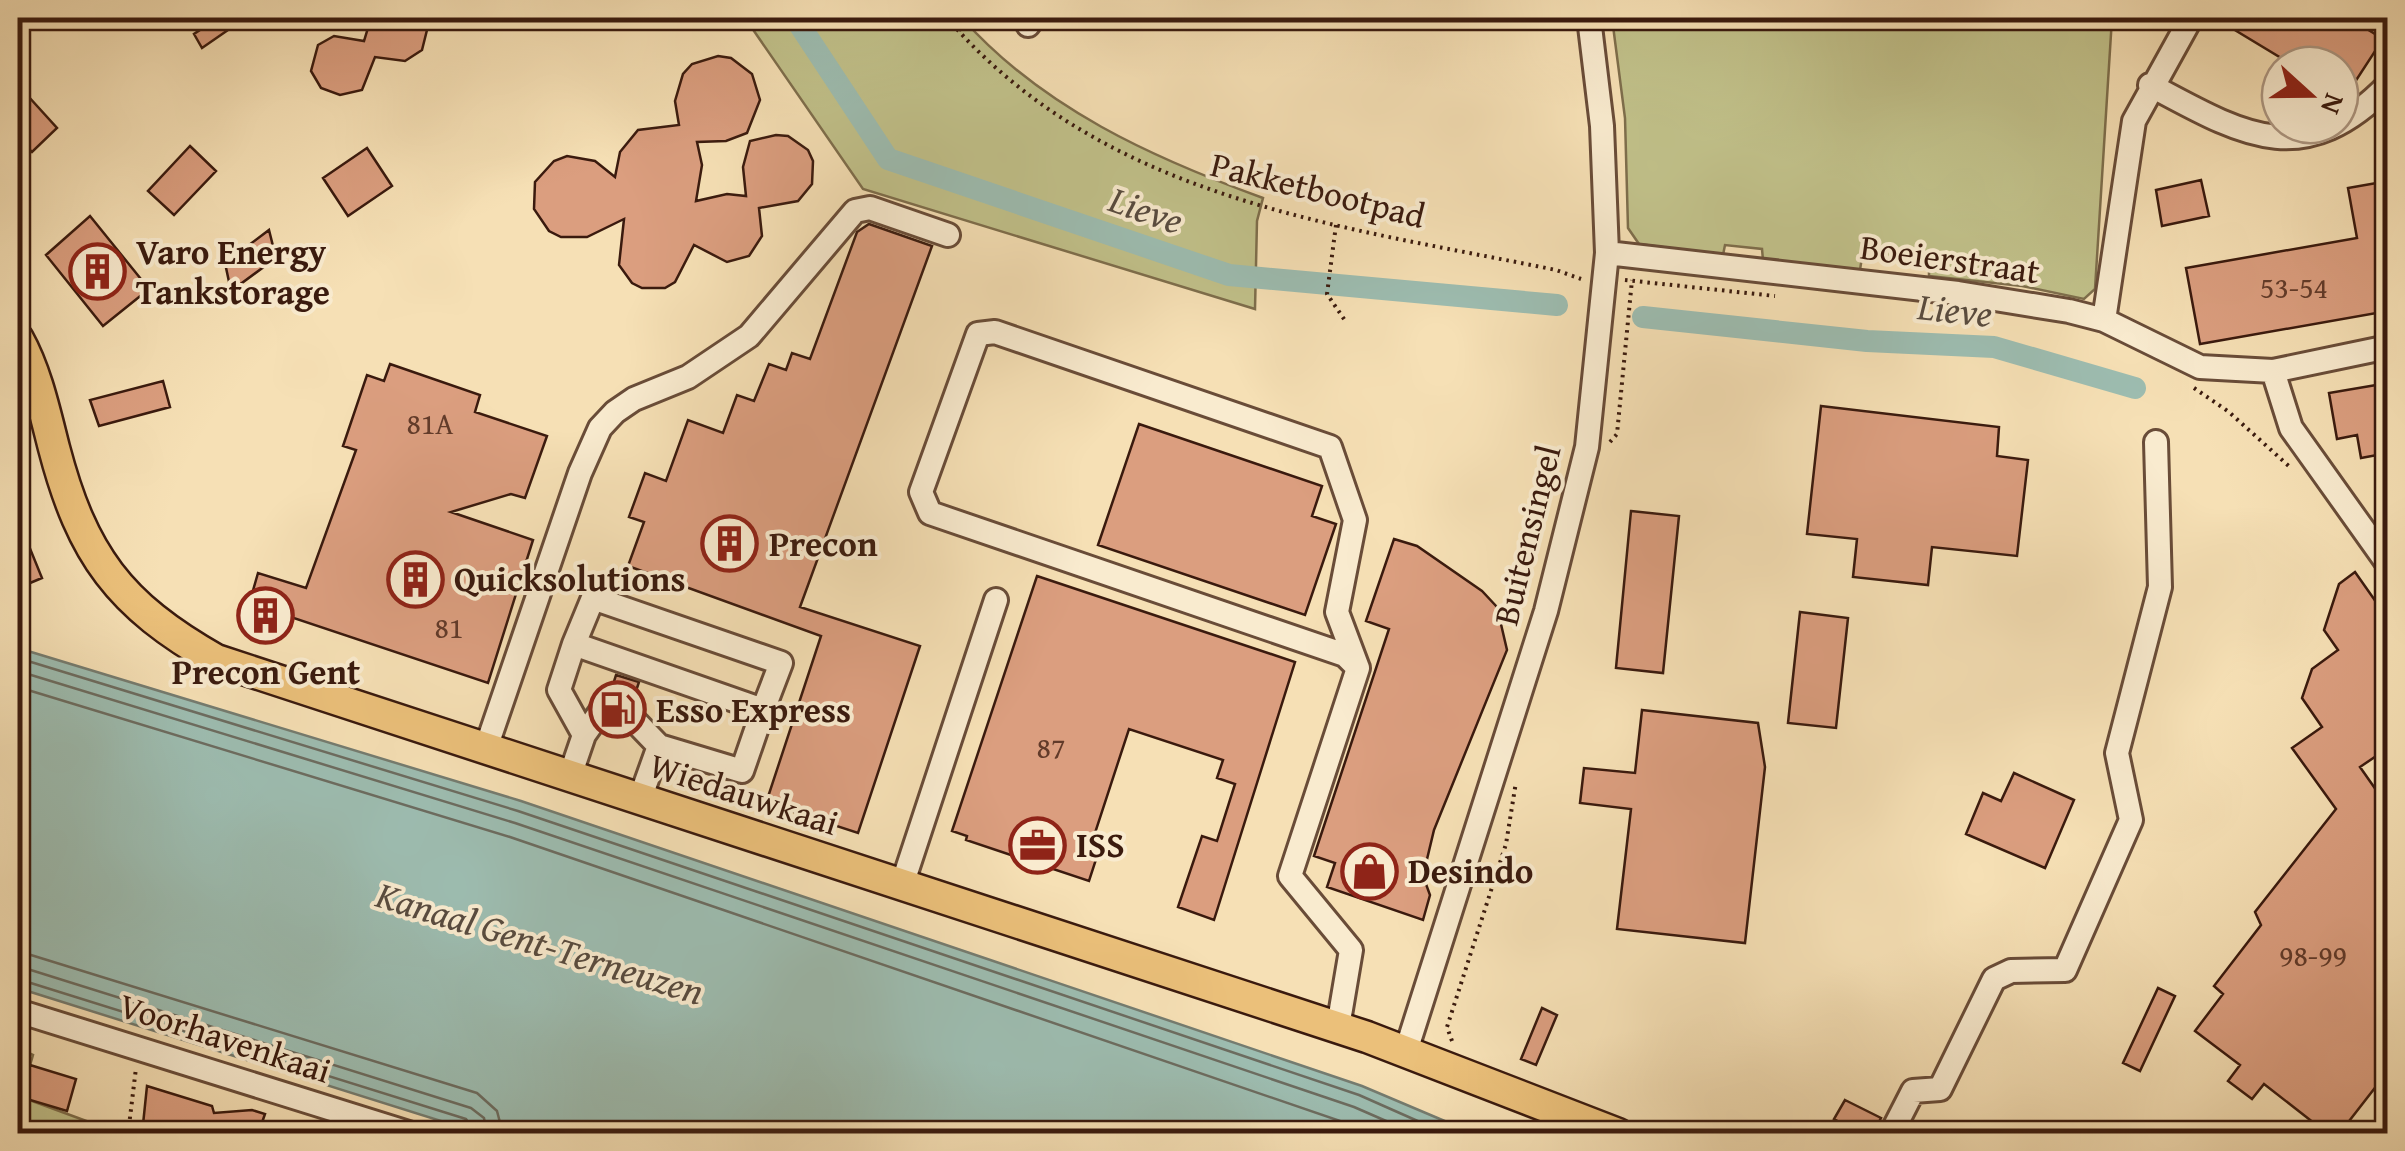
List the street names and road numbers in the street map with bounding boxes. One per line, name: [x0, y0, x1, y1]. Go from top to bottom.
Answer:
street label: Pakketbootpad: [1206, 138, 1431, 241]
street label: Boeierstraat: [1857, 221, 2043, 296]
street label: Buitensingel: [1480, 439, 1574, 630]
street label: Wiedauwkaai: [643, 739, 845, 848]
street label: Voorhavenkaai: [113, 979, 338, 1096]

